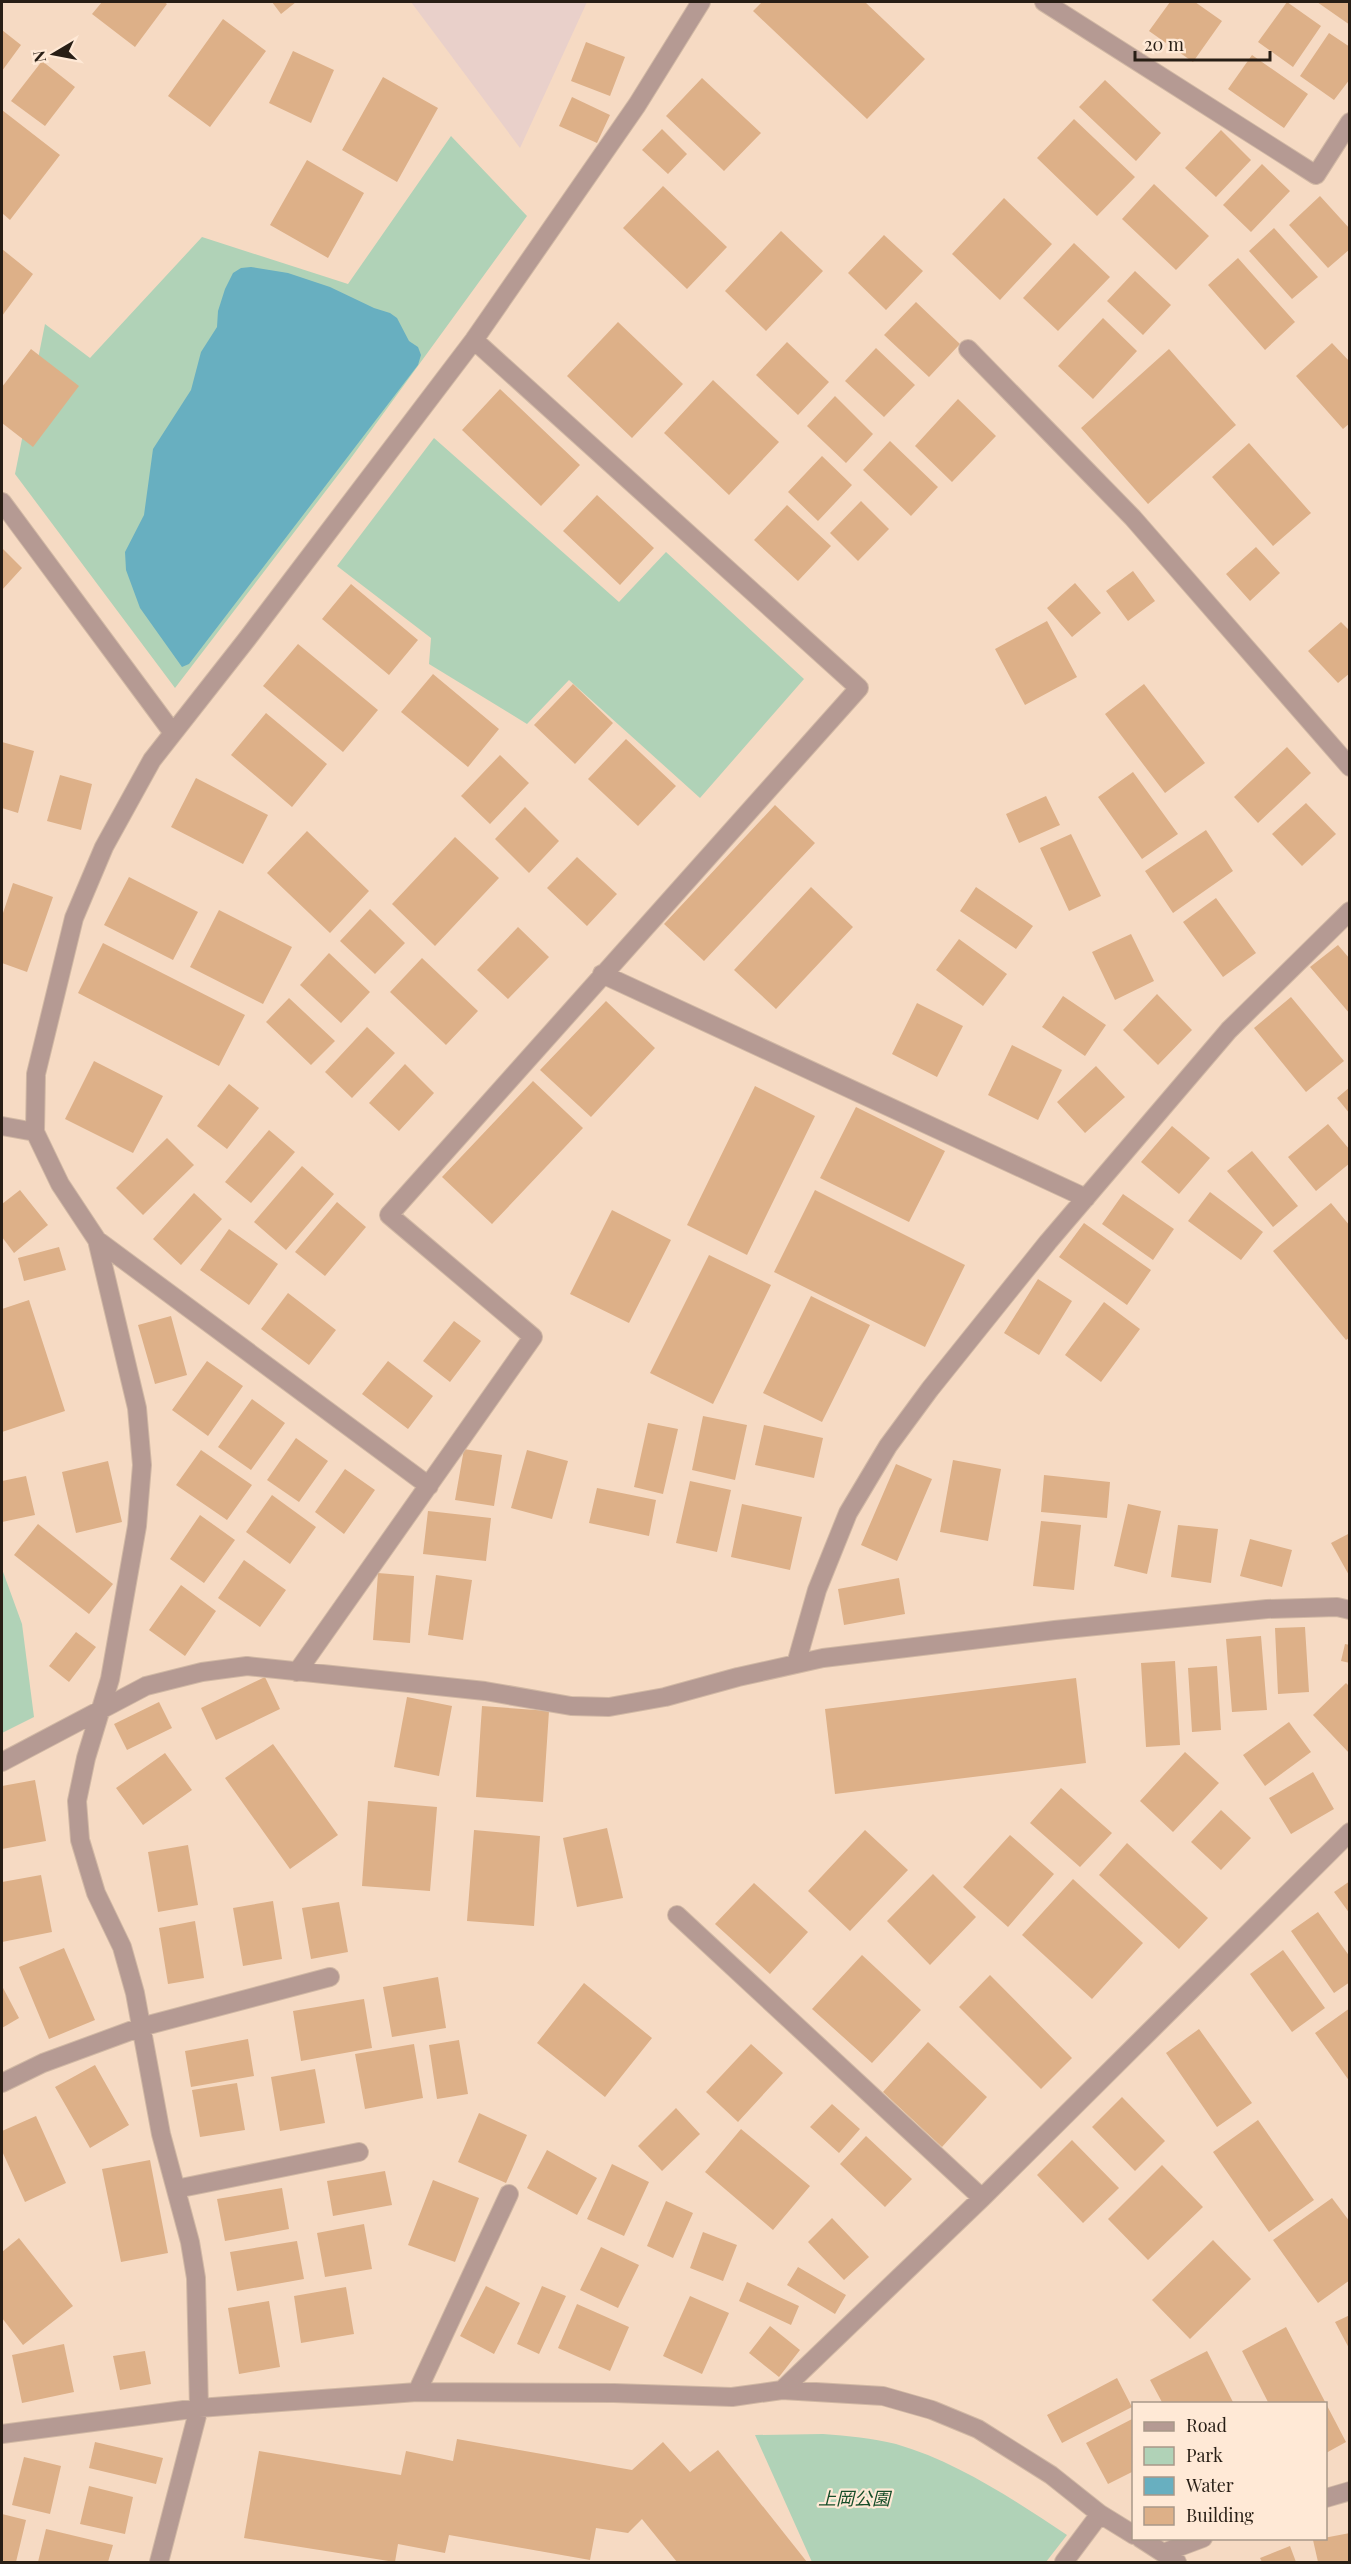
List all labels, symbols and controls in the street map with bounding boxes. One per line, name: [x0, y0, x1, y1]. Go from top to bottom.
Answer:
north arrow: [24, 24, 84, 84]
scale bar: [1135, 24, 1270, 62]
text: 20 m: [1144, 32, 1184, 56]
text: N: [27, 49, 50, 64]
legend: [1132, 2402, 1327, 2540]
text: Road: [1186, 2413, 1227, 2437]
text: Park: [1186, 2443, 1223, 2467]
text: Water: [1185, 2473, 1234, 2497]
park label: 上岡公園: [818, 2486, 893, 2510]
text: Building: [1186, 2503, 1254, 2527]

